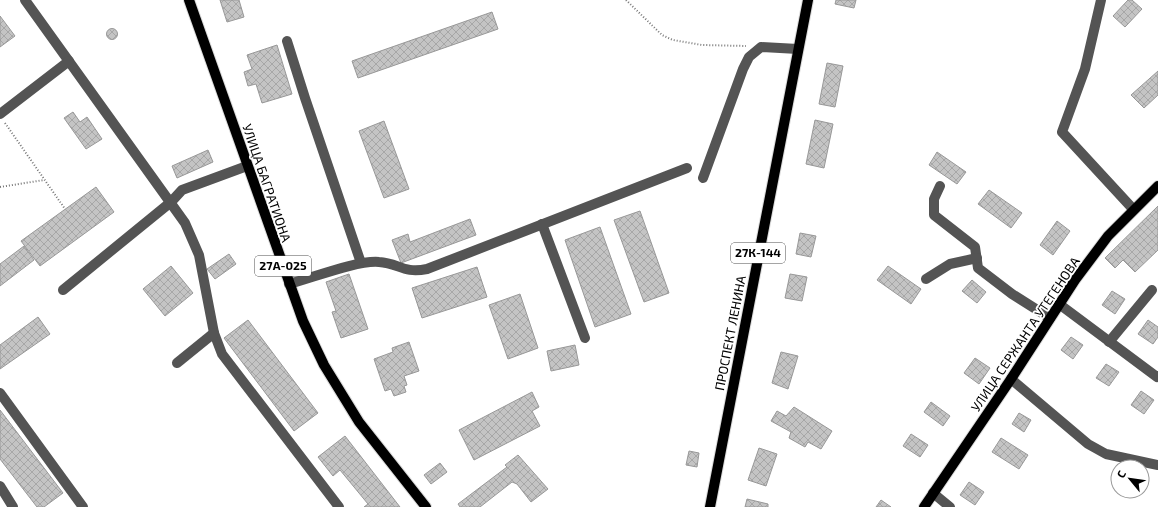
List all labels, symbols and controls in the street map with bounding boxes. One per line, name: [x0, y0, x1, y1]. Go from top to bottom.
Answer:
street label: УЛИЦА БАГРАТИОНА: [239, 122, 295, 244]
road number: 27К-144: [731, 243, 785, 263]
street label: УЛИЦА СЕРЖАНТА УТЕГЕНОВА: [967, 254, 1083, 414]
road number: 27А-025: [255, 256, 311, 276]
street label: ПРОСПЕКТ ЛЕНИНА: [711, 274, 749, 392]
north arrow: [1110, 459, 1150, 499]
text: С: [1114, 467, 1128, 480]

